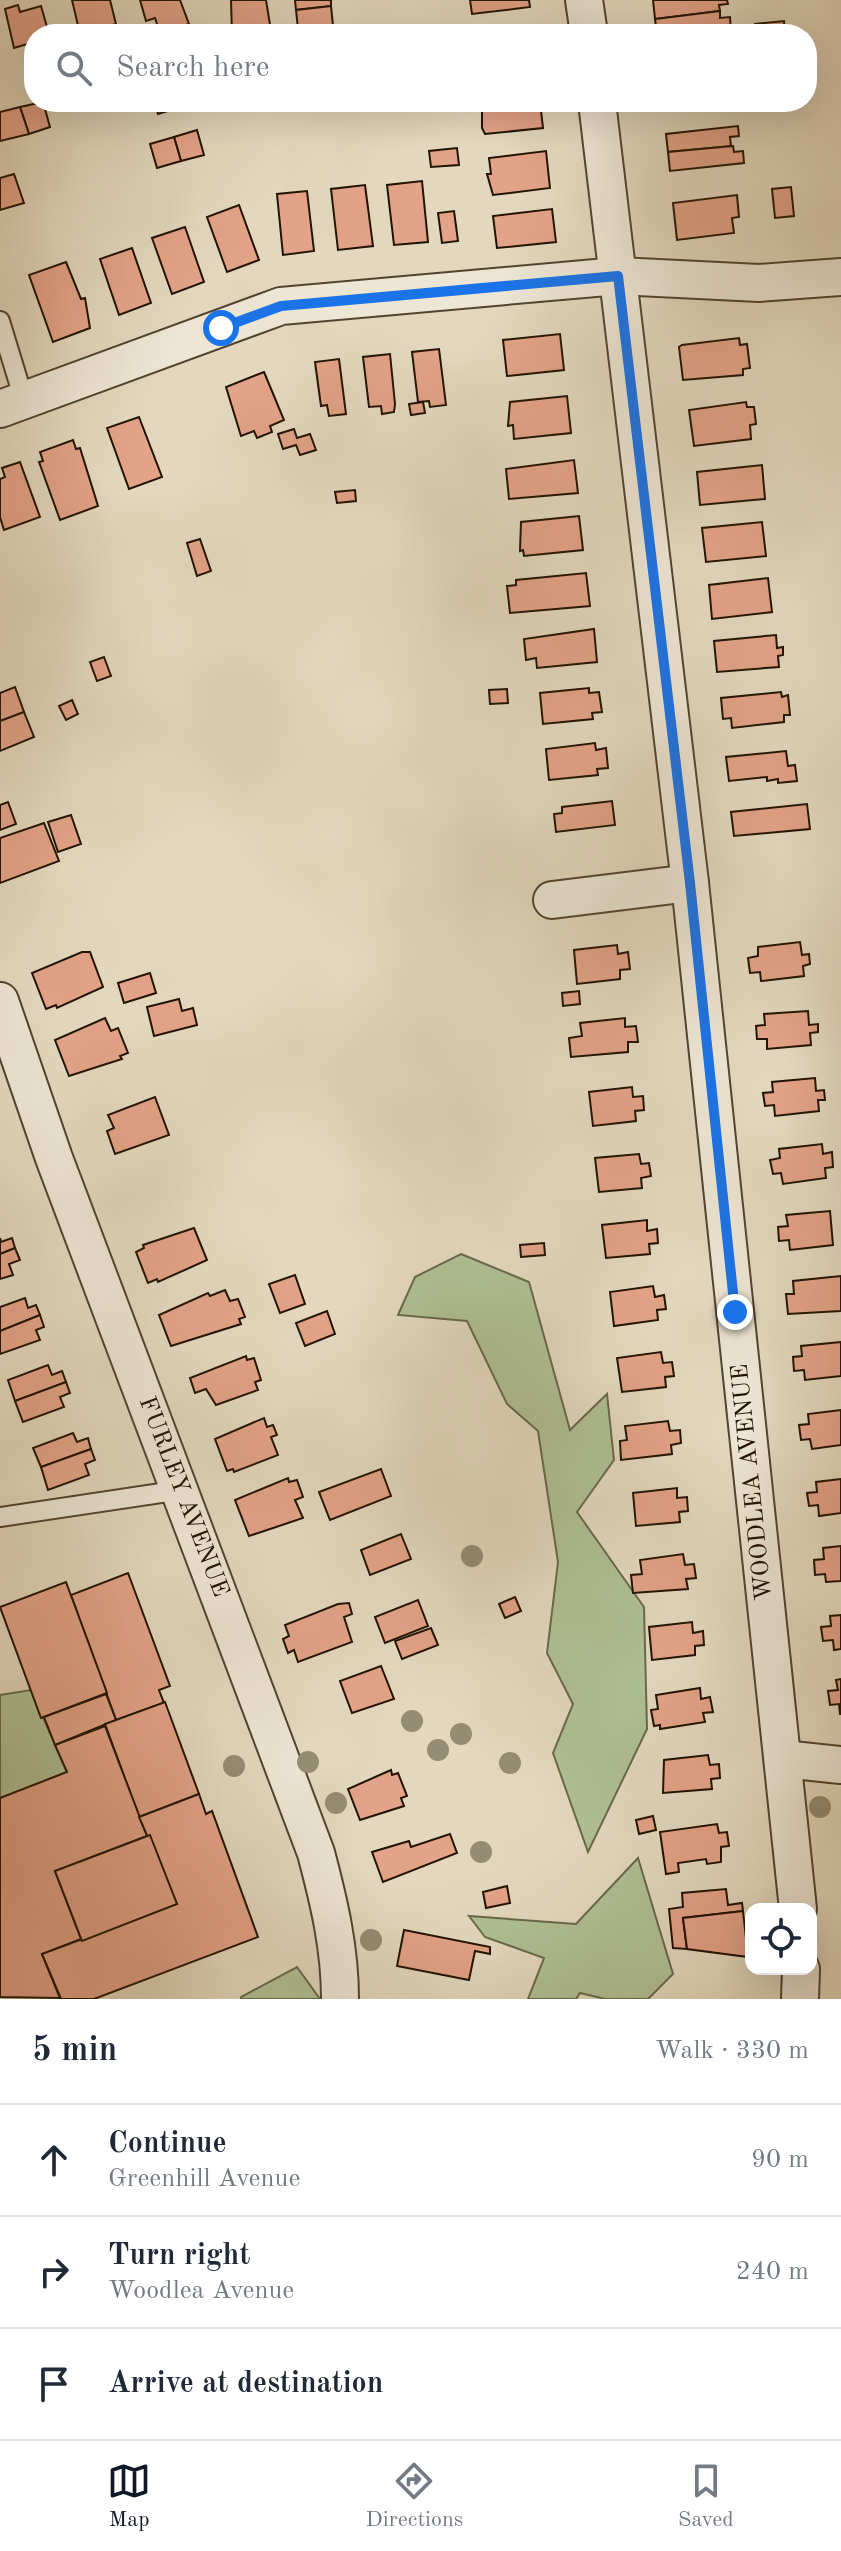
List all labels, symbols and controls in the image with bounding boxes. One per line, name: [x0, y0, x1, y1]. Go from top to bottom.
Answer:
search box: [24, 24, 817, 112]
icon: search: [52, 46, 96, 90]
text: Search here: [116, 53, 270, 83]
route start: [203, 310, 239, 346]
route end: [717, 1294, 753, 1330]
street label: WOODLEA AVENUE: [729, 1363, 777, 1601]
street label: FURLEY AVENUE: [134, 1394, 232, 1600]
map controls: [745, 1903, 817, 1975]
button: locate: [745, 1903, 817, 1975]
text: 5 min: [32, 2034, 117, 2068]
text: Walk · 330 m: [655, 2038, 809, 2064]
text: Continue: [108, 2129, 227, 2159]
icon: ahead: [32, 2138, 76, 2182]
text: 90 m: [751, 2147, 809, 2173]
text: Greenhill Avenue: [108, 2166, 300, 2192]
text: Turn right: [108, 2241, 250, 2271]
icon: right: [32, 2250, 76, 2294]
text: 240 m: [736, 2259, 809, 2285]
text: Woodlea Avenue: [108, 2278, 294, 2304]
icon: arrive: [32, 2362, 76, 2406]
text: Arrive at destination: [108, 2369, 383, 2399]
tab: Map: [107, 2459, 151, 2534]
tab: Directions: [366, 2459, 463, 2534]
tab: Saved: [678, 2459, 734, 2534]

